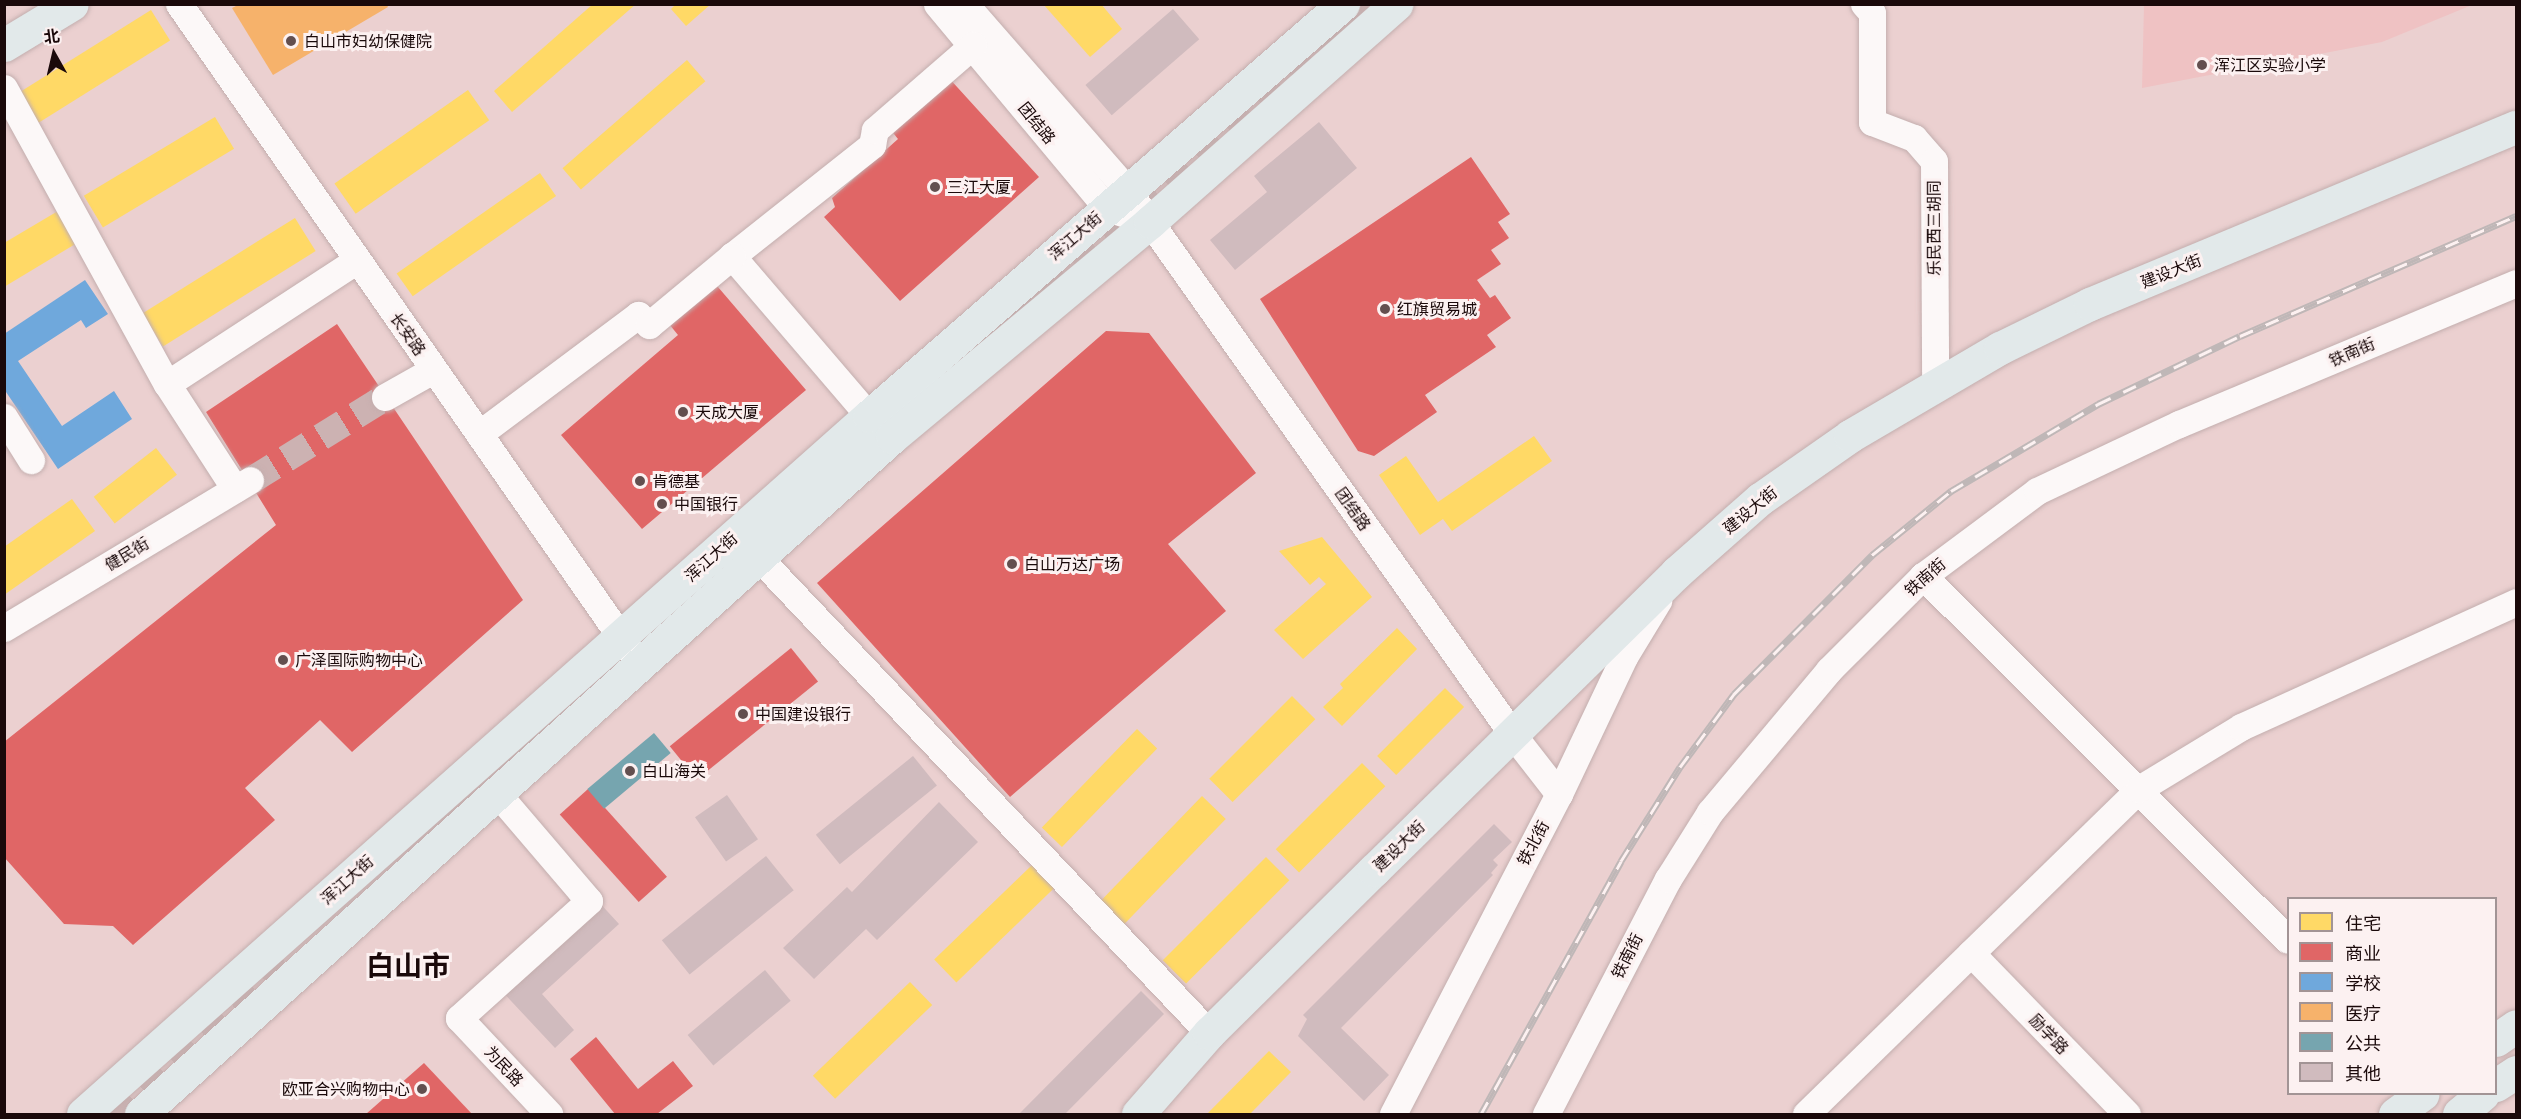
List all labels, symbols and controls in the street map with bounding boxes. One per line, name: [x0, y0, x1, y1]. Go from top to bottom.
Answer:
north arrow: [24, 24, 84, 84]
text: 北: [42, 25, 61, 47]
place label: 白山市妇幼保健院: [304, 31, 432, 51]
marker: 白山市妇幼保健院: [282, 32, 300, 50]
place label: 浑江区实验小学: [2214, 55, 2326, 75]
marker: 浑江区实验小学: [2195, 58, 2209, 72]
street label: 团结路: [1014, 98, 1060, 148]
place label: 三江大厦: [947, 177, 1011, 197]
marker: 三江大厦: [928, 180, 942, 194]
street label: 乐民西三胡同: [1924, 180, 1944, 276]
street label: 浑江大街: [1045, 208, 1105, 264]
street label: 建设大街: [2138, 250, 2204, 292]
place label: 红旗贸易城: [1397, 299, 1477, 319]
marker: 红旗贸易城: [1378, 302, 1392, 316]
street label: 长安路: [386, 309, 430, 359]
street label: 铁南街: [2326, 334, 2378, 370]
place label: 天成大厦: [695, 402, 759, 422]
marker: 天成大厦: [676, 405, 690, 419]
place label: 肯德基: [652, 471, 700, 491]
marker: 肯德基: [633, 474, 647, 488]
street label: 建设大街: [1719, 482, 1781, 538]
street label: 团结路: [1331, 484, 1375, 534]
place label: 中国银行: [674, 494, 738, 514]
marker: 中国银行: [655, 497, 669, 511]
street label: 浑江大街: [681, 528, 741, 586]
street label: 健民街: [101, 533, 153, 575]
place label: 白山万达广场: [1024, 554, 1120, 574]
street label: 铁南街: [1901, 554, 1949, 600]
marker: 白山万达广场: [1005, 557, 1019, 571]
place label: 广泽国际购物中心: [295, 650, 423, 670]
marker: 广泽国际购物中心: [276, 653, 290, 667]
place label: 中国建设银行: [755, 704, 851, 724]
marker: 中国建设银行: [736, 707, 750, 721]
place label: 白山海关: [642, 761, 706, 781]
marker: 白山海关: [623, 764, 637, 778]
street label: 建设大街: [1369, 817, 1429, 875]
street label: 铁北街: [1513, 817, 1553, 869]
street label: 浑江大街: [317, 851, 377, 909]
legend: [2287, 897, 2497, 1095]
text: 住宅: [2345, 912, 2381, 935]
street label: 铁南街: [1608, 930, 1646, 982]
text: 商业: [2345, 942, 2381, 965]
district label: 白山市: [366, 949, 450, 983]
text: 学校: [2345, 972, 2381, 995]
text: 医疗: [2345, 1002, 2381, 1025]
street label: 励学路: [2025, 1010, 2073, 1058]
text: 公共: [2345, 1032, 2381, 1055]
street label: 为民路: [481, 1042, 527, 1090]
text: 其他: [2345, 1062, 2381, 1085]
place label: 欧亚合兴购物中心: [282, 1079, 410, 1099]
marker: 欧亚合兴购物中心: [415, 1082, 429, 1096]

